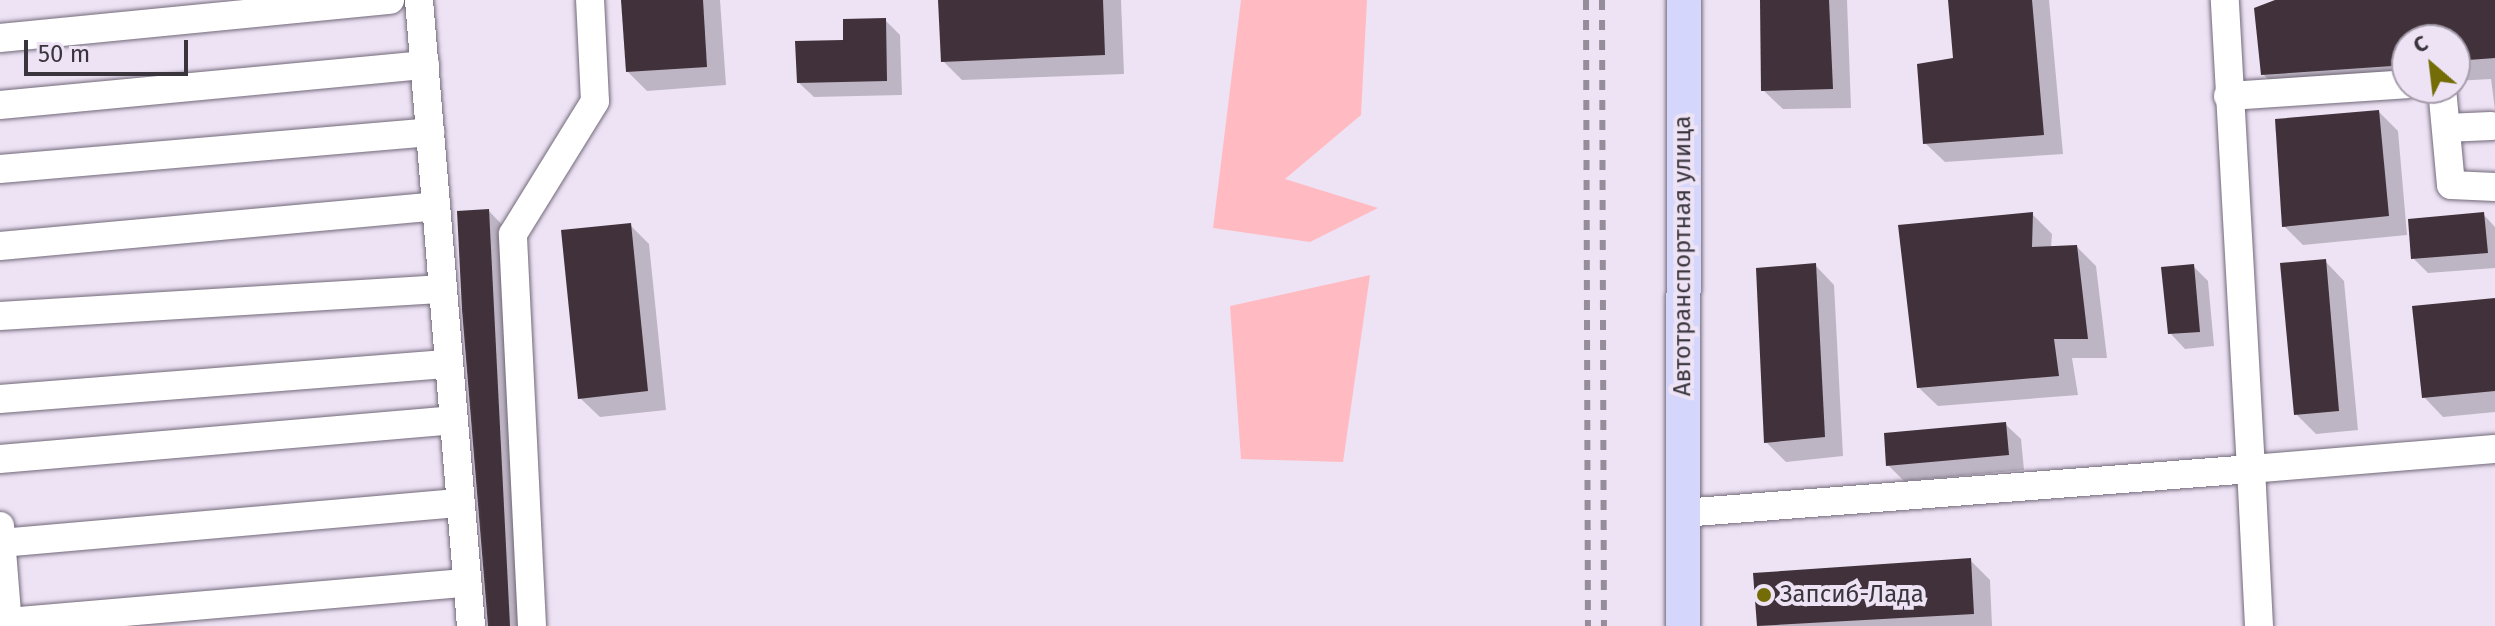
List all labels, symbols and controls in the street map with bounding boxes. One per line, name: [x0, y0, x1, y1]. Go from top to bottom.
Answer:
scale bar: [28, 24, 192, 74]
north arrow: [2391, 24, 2471, 104]
text: С: [2409, 29, 2432, 59]
text: 50 m: [38, 40, 90, 68]
street label: Автотранспортная улица: [1669, 116, 1697, 396]
place label: Запсиб-Лада: [1780, 581, 1924, 609]
marker: Запсиб-Лада: [1755, 586, 1773, 604]

